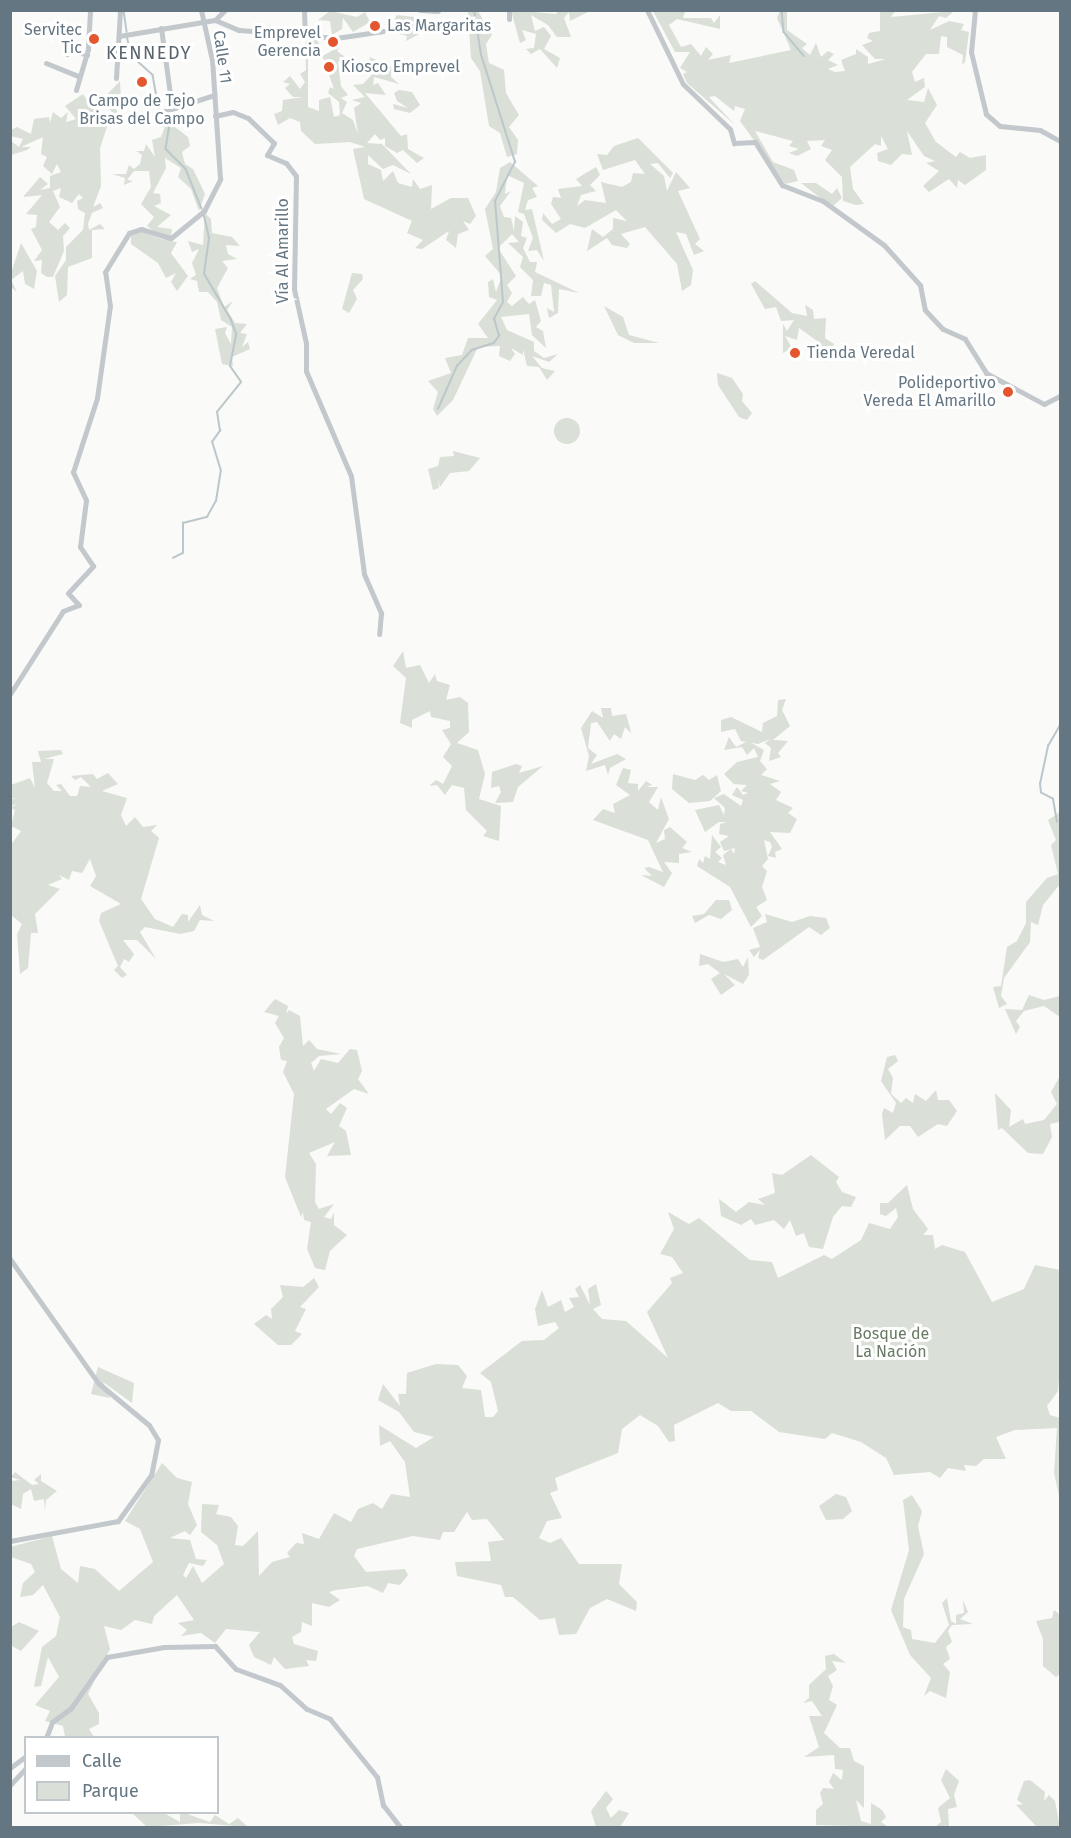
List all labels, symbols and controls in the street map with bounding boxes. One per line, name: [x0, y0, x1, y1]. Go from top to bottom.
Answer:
place label: Las Margaritas: [387, 16, 491, 36]
marker: Las Margaritas: [368, 19, 382, 33]
place label: Servitec Tic: [24, 20, 82, 58]
place label: Emprevel Gerencia: [254, 23, 321, 61]
street label: Calle 11: [209, 29, 235, 85]
marker: Servitec Tic: [87, 32, 101, 46]
marker: Emprevel Gerencia: [326, 35, 340, 49]
district label: KENNEDY: [106, 42, 192, 64]
place label: Kiosco Emprevel: [341, 57, 460, 77]
marker: Kiosco Emprevel: [322, 60, 336, 74]
marker: Campo de Tejo Brisas del Campo: [135, 75, 149, 89]
place label: Campo de Tejo Brisas del Campo: [79, 91, 205, 129]
street label: Vía Al Amarillo: [273, 198, 293, 304]
place label: Tienda Veredal: [807, 343, 915, 363]
marker: Tienda Veredal: [788, 346, 802, 360]
place label: Polideportivo Vereda El Amarillo: [864, 373, 996, 411]
marker: Polideportivo Vereda El Amarillo: [1001, 385, 1015, 399]
park label: Bosque de La Nación: [853, 1324, 929, 1362]
legend: [24, 1736, 219, 1814]
text: Calle: [82, 1750, 122, 1772]
text: Parque: [82, 1780, 139, 1802]

